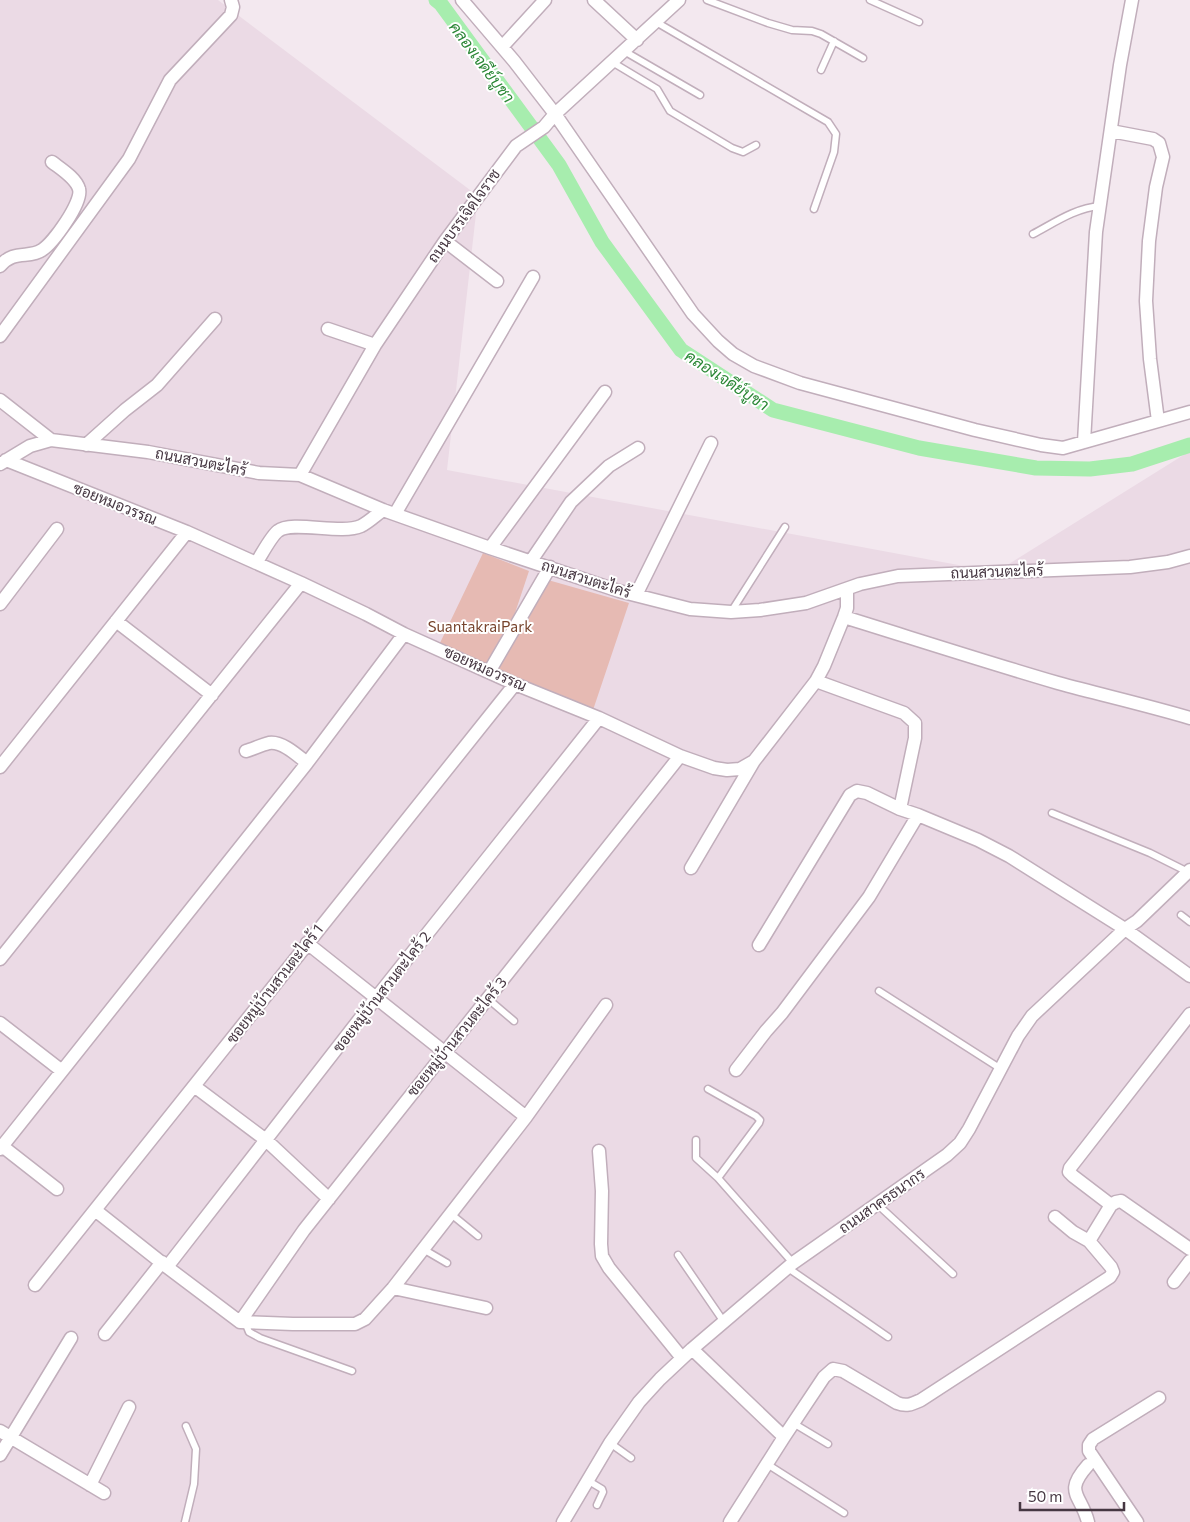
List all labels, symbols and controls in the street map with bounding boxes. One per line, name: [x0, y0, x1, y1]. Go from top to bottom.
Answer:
water label: คลองเจดีย์บูชา: [444, 17, 521, 108]
street label: ถนนบรรเจิดใจราช: [423, 165, 503, 266]
water label: คลองเจดีย์บูชา: [680, 344, 774, 416]
street label: ถนนสวนตะไคร้: [154, 443, 250, 479]
street label: ซอยหมอวรรณ: [71, 478, 160, 528]
street label: ถนนสวนตะไคร้: [539, 555, 634, 601]
street label: ถนนสวนตะไคร้: [950, 560, 1045, 582]
park label: SuantakraiPark: [428, 617, 532, 635]
street label: ซอยหมอวรรณ: [441, 642, 530, 694]
street label: ซอยหมู่บ้านสวนตะไคร้ 1: [222, 920, 328, 1048]
street label: ซอยหมู่บ้านสวนตะไคร้ 2: [328, 927, 436, 1057]
street label: ซอยหมู่บ้านสวนตะไคร้ 3: [402, 973, 512, 1101]
street label: ถนนสาครธนากร: [835, 1164, 928, 1237]
scale bar: [1020, 1480, 1124, 1512]
text: 50 m: [1028, 1487, 1062, 1505]

